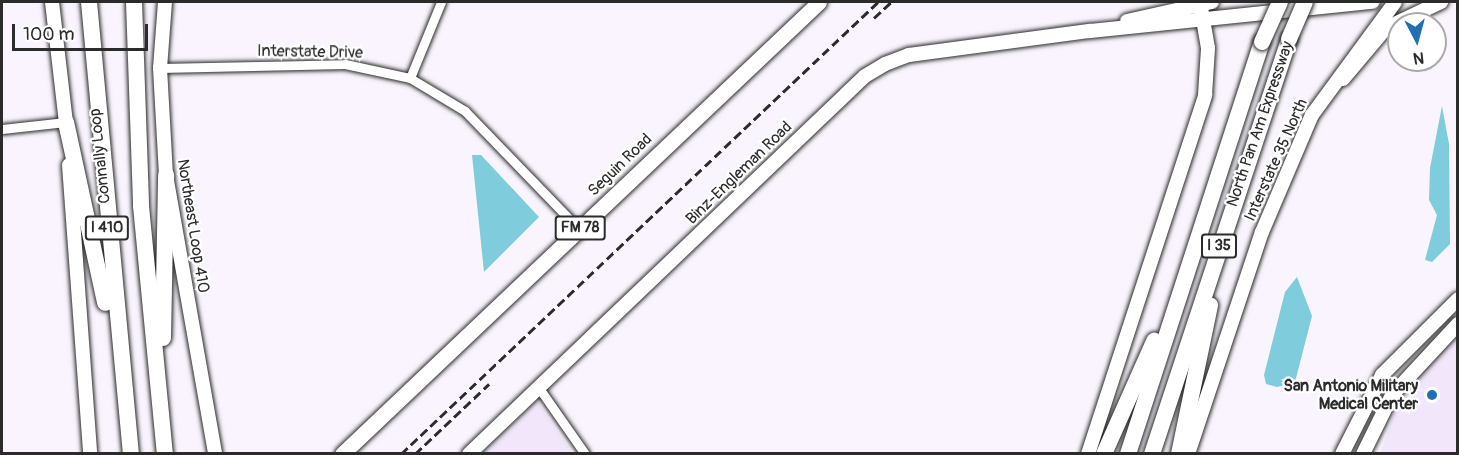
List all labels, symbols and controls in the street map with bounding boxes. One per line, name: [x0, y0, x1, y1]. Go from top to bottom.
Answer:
scale bar: [15, 12, 152, 50]
north arrow: [1387, 12, 1447, 72]
text: 100 m: [23, 23, 75, 46]
street label: North Pan Am Expressway: [1223, 39, 1297, 209]
street label: Interstate Drive: [257, 41, 363, 63]
text: N: [1412, 47, 1425, 68]
street label: Interstate 35 North: [1240, 96, 1312, 224]
street label: Connally Loop: [85, 107, 115, 205]
street label: Binz-Engleman Road: [682, 118, 796, 228]
street label: Seguin Road: [584, 130, 656, 200]
street label: Northeast Loop 410: [173, 158, 213, 294]
road number: I 410: [84, 216, 130, 240]
road number: FM 78: [554, 216, 606, 240]
road number: I 35: [1201, 234, 1237, 258]
place label: San Antonio Military Medical Center: [1284, 376, 1418, 414]
marker: San Antonio Military Medical Center: [1423, 386, 1441, 404]

